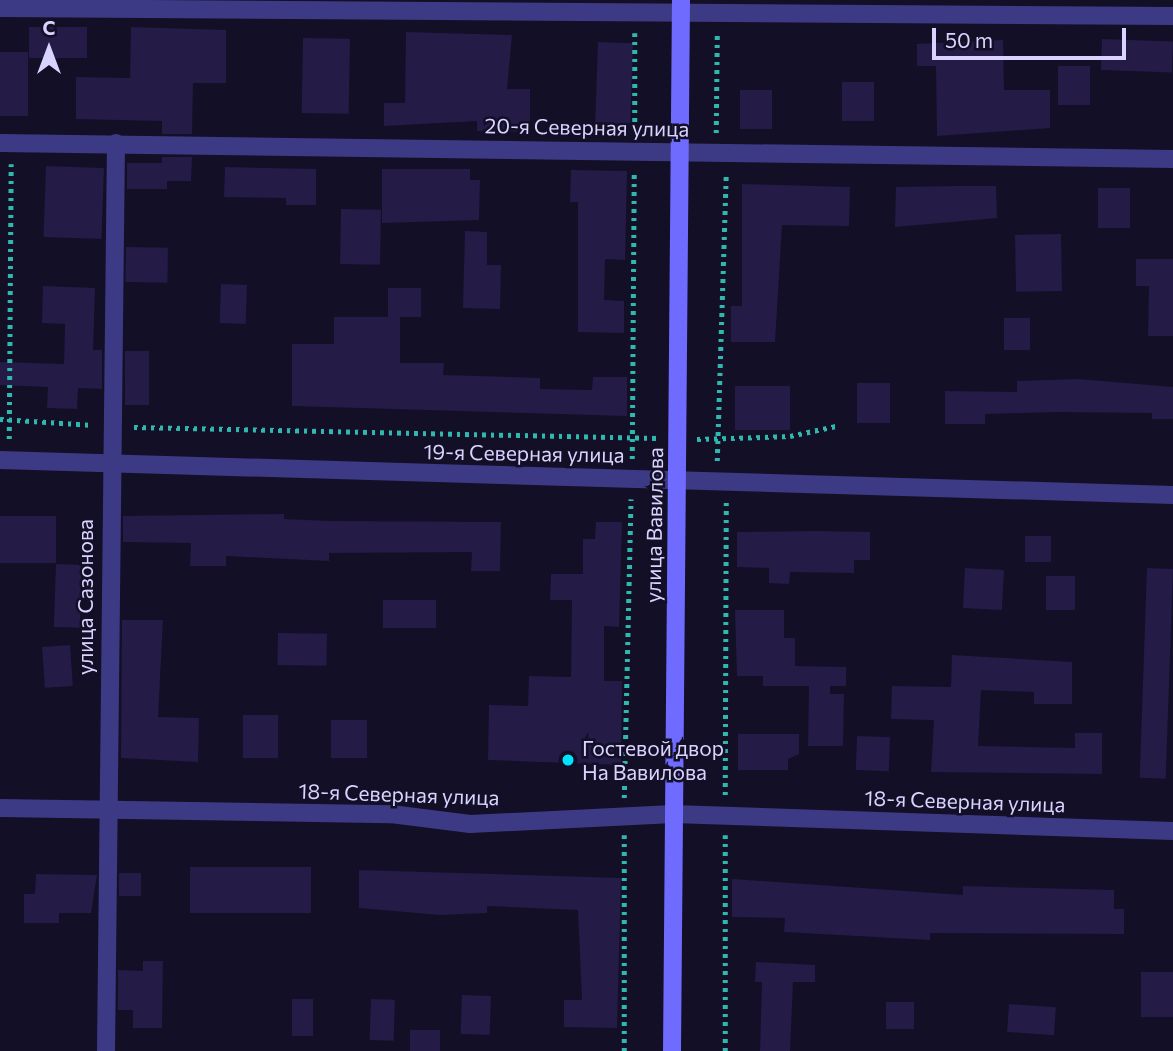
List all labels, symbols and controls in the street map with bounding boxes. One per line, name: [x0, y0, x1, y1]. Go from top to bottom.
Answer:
north arrow: [14, 14, 84, 84]
scale bar: [935, 14, 1129, 58]
text: С: [43, 16, 56, 39]
text: 50 m: [945, 27, 993, 52]
street label: 20-я Северная улица: [485, 113, 689, 141]
street label: 19-я Северная улица: [423, 439, 625, 467]
street label: улица Вавилова: [640, 447, 668, 603]
street label: улица Сазонова: [72, 519, 98, 675]
place label: Гостевой двор На Вавилова: [582, 735, 724, 785]
marker: Гостевой двор На Вавилова: [560, 752, 576, 768]
street label: 18-я Северная улица: [298, 778, 500, 810]
street label: 18-я Северная улица: [864, 785, 1066, 817]

